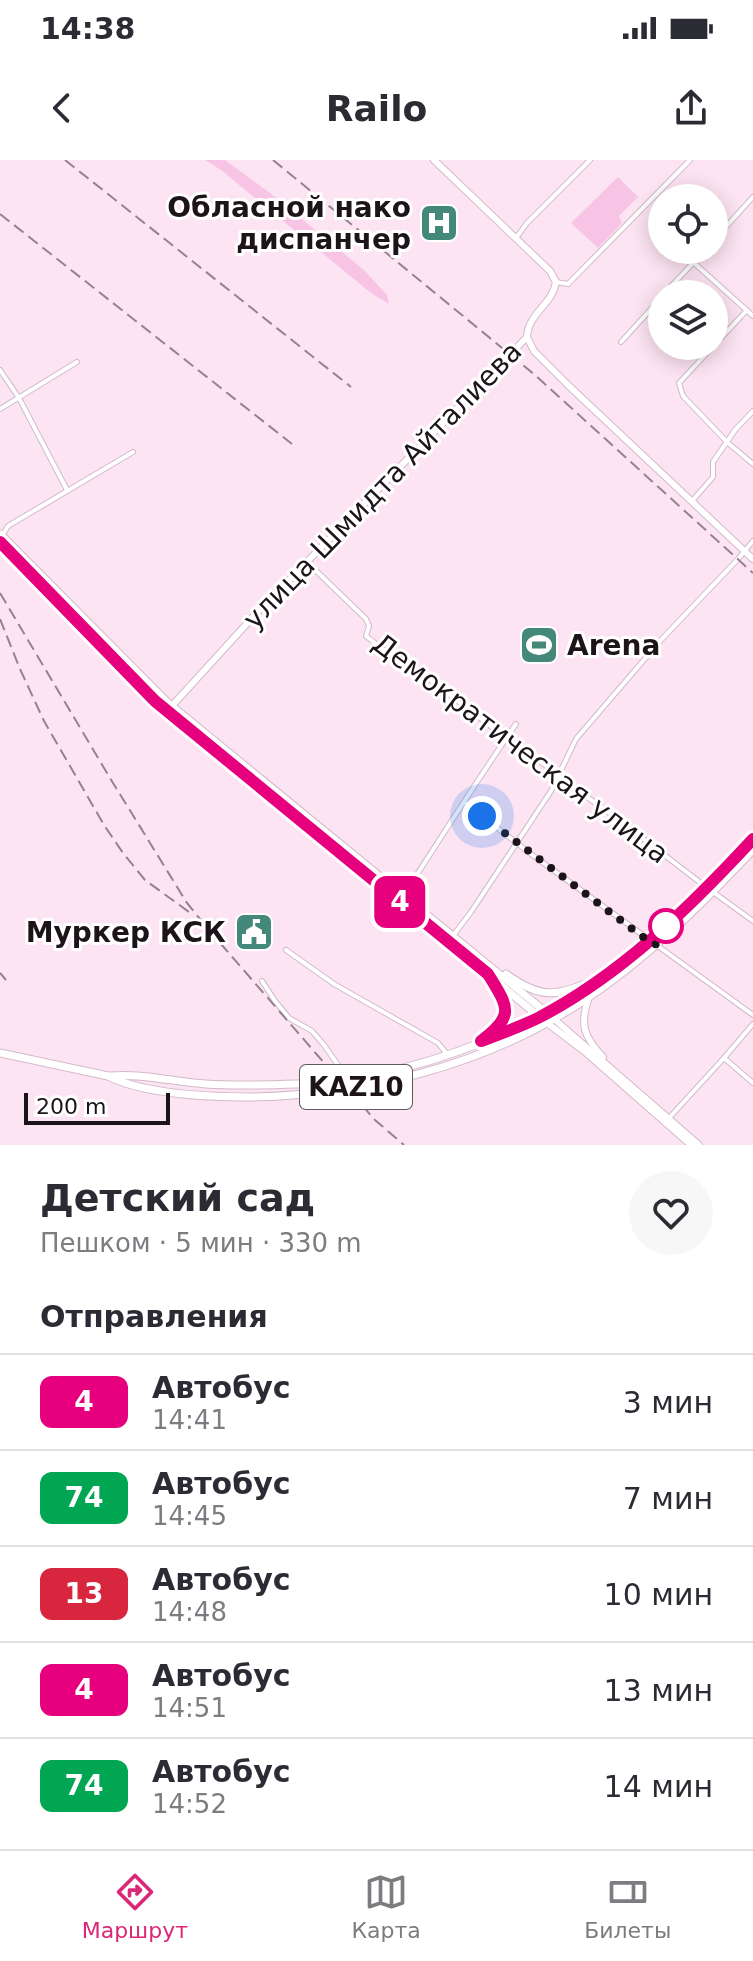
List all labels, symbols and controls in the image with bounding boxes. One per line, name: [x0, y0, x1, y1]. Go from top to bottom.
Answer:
text: 14:38: [40, 11, 136, 46]
icon: back: [40, 86, 84, 130]
icon: share: [669, 86, 713, 130]
text: Railo: [326, 88, 427, 129]
map controls: [648, 184, 728, 360]
button: locate: [648, 184, 728, 264]
place label: Обласной нако диспанчер: [167, 191, 411, 256]
hospital icon: Обласной нако диспанчер: [418, 202, 460, 244]
button: layers: [648, 280, 728, 360]
street label: улица Шмидта Айталиева: [236, 335, 528, 636]
sports icon: Arena: [518, 624, 560, 666]
street label: Демократическая улица: [366, 626, 675, 870]
place label: Arena: [567, 629, 660, 662]
your location: [462, 796, 502, 836]
line badge: 4: [374, 876, 426, 928]
text: 4: [390, 885, 410, 918]
unlabelled marker: [649, 909, 683, 943]
public building icon: Муркер КСК: [233, 911, 275, 953]
place label: Муркер КСК: [26, 916, 226, 949]
road number: KAZ10: [300, 1065, 412, 1109]
scale bar: [24, 1089, 170, 1125]
text: 200 m: [36, 1094, 106, 1119]
button: heart: [629, 1171, 713, 1255]
text: Детский сад: [40, 1176, 315, 1220]
text: Пешком · 5 мин · 330 m: [40, 1228, 362, 1258]
text: Отправления: [40, 1299, 268, 1334]
text: Автобус: [152, 1370, 291, 1405]
text: 4: [74, 1385, 94, 1418]
text: 3 мин: [623, 1385, 713, 1420]
text: 14:41: [152, 1405, 227, 1435]
text: Автобус: [152, 1466, 291, 1501]
text: 74: [65, 1481, 103, 1514]
text: 7 мин: [623, 1481, 713, 1516]
text: 14:45: [152, 1501, 227, 1531]
text: Автобус: [152, 1562, 291, 1597]
text: 13: [65, 1577, 103, 1610]
text: 10 мин: [604, 1577, 713, 1612]
text: 14:48: [152, 1597, 227, 1627]
text: Автобус: [152, 1658, 291, 1693]
text: 4: [74, 1673, 94, 1706]
text: 13 мин: [604, 1673, 713, 1708]
text: 14:51: [152, 1693, 227, 1723]
text: Автобус: [152, 1754, 291, 1789]
text: 74: [65, 1769, 103, 1802]
text: 14 мин: [604, 1769, 713, 1804]
text: 14:52: [152, 1789, 227, 1819]
tab: Маршрут: [82, 1870, 188, 1943]
tab: Карта: [351, 1870, 421, 1943]
tab: Билеты: [584, 1870, 671, 1943]

